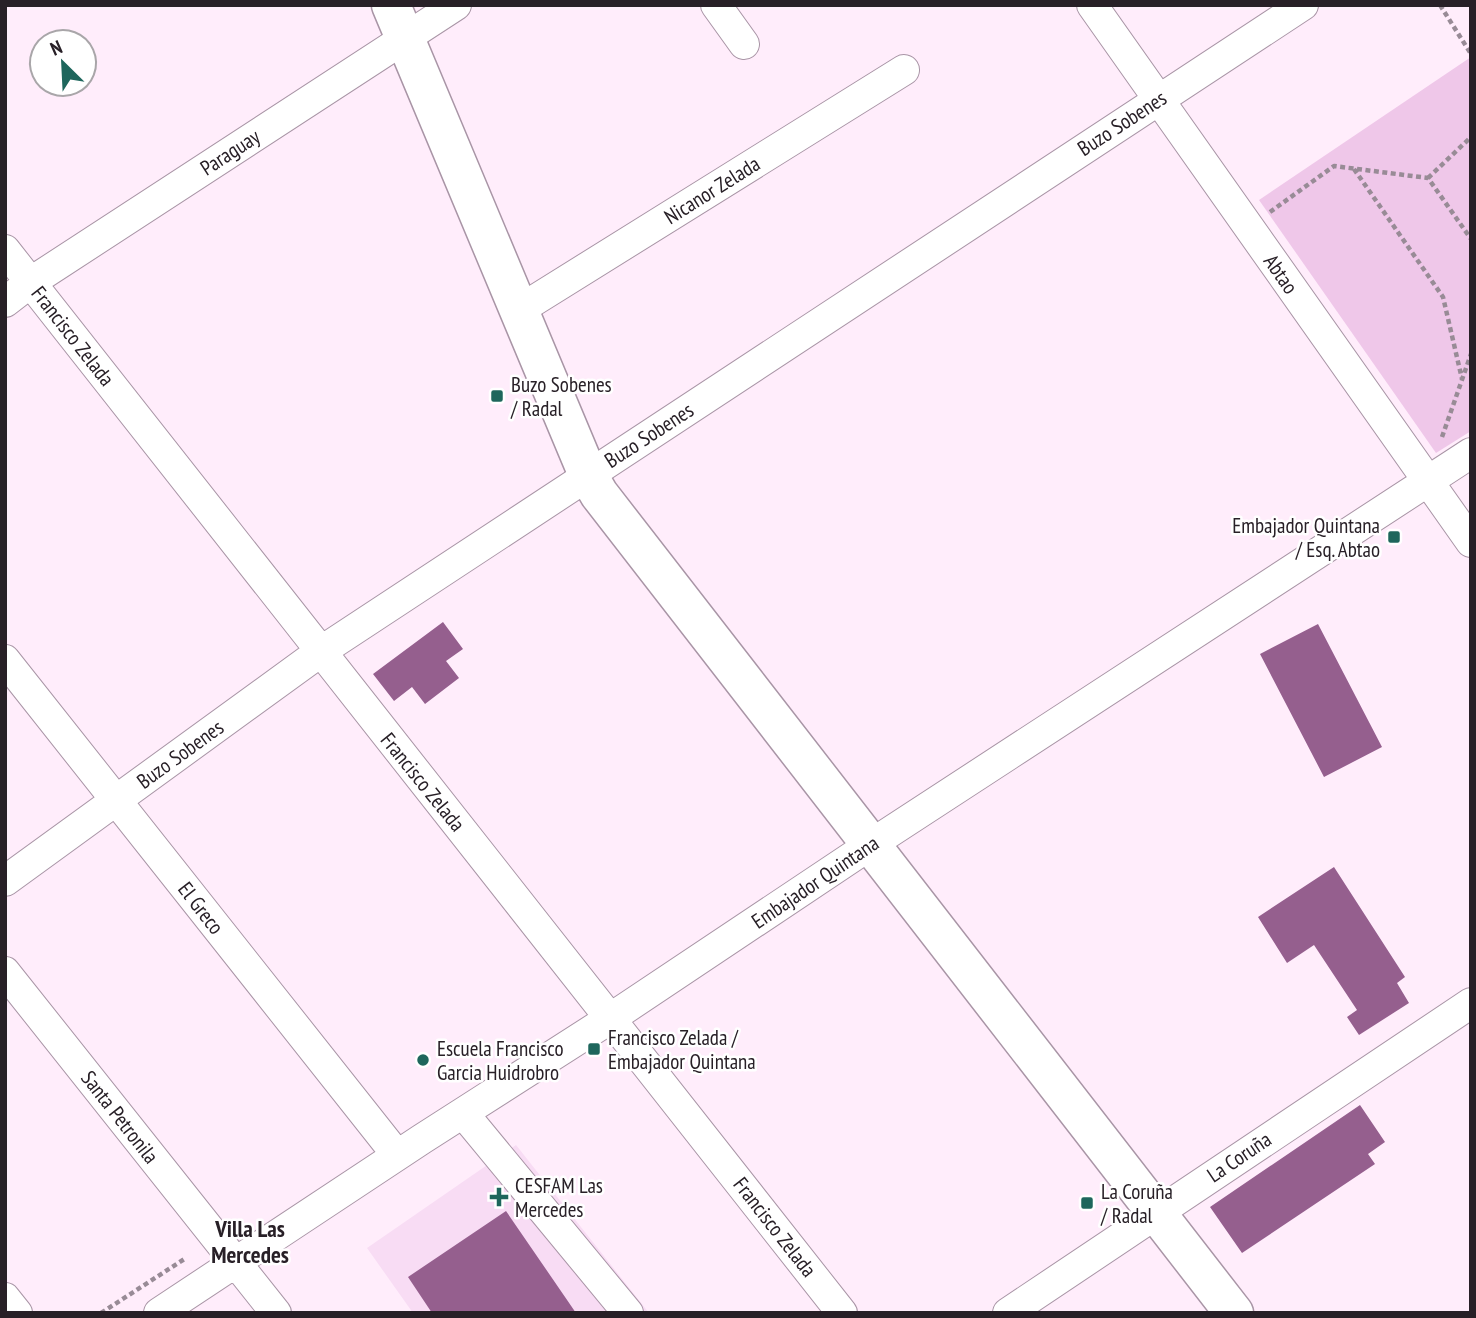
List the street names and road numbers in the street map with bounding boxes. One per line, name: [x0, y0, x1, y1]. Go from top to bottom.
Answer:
street label: Buzo Sobenes: [1072, 84, 1172, 162]
street label: Paraguay: [195, 123, 265, 181]
street label: Nicanor Zelada: [659, 150, 765, 230]
street label: Abtao: [1258, 249, 1304, 299]
street label: Francisco Zelada: [26, 281, 120, 391]
street label: Buzo Sobenes: [599, 396, 699, 474]
street label: Buzo Sobenes: [131, 713, 229, 795]
street label: Francisco Zelada: [375, 727, 471, 837]
street label: Embajador Quintana: [746, 830, 884, 934]
street label: El Greco: [172, 876, 230, 940]
street label: Santa Petronila: [75, 1065, 165, 1169]
street label: La Coruña: [1202, 1126, 1276, 1188]
street label: Francisco Zelada: [728, 1172, 822, 1282]

